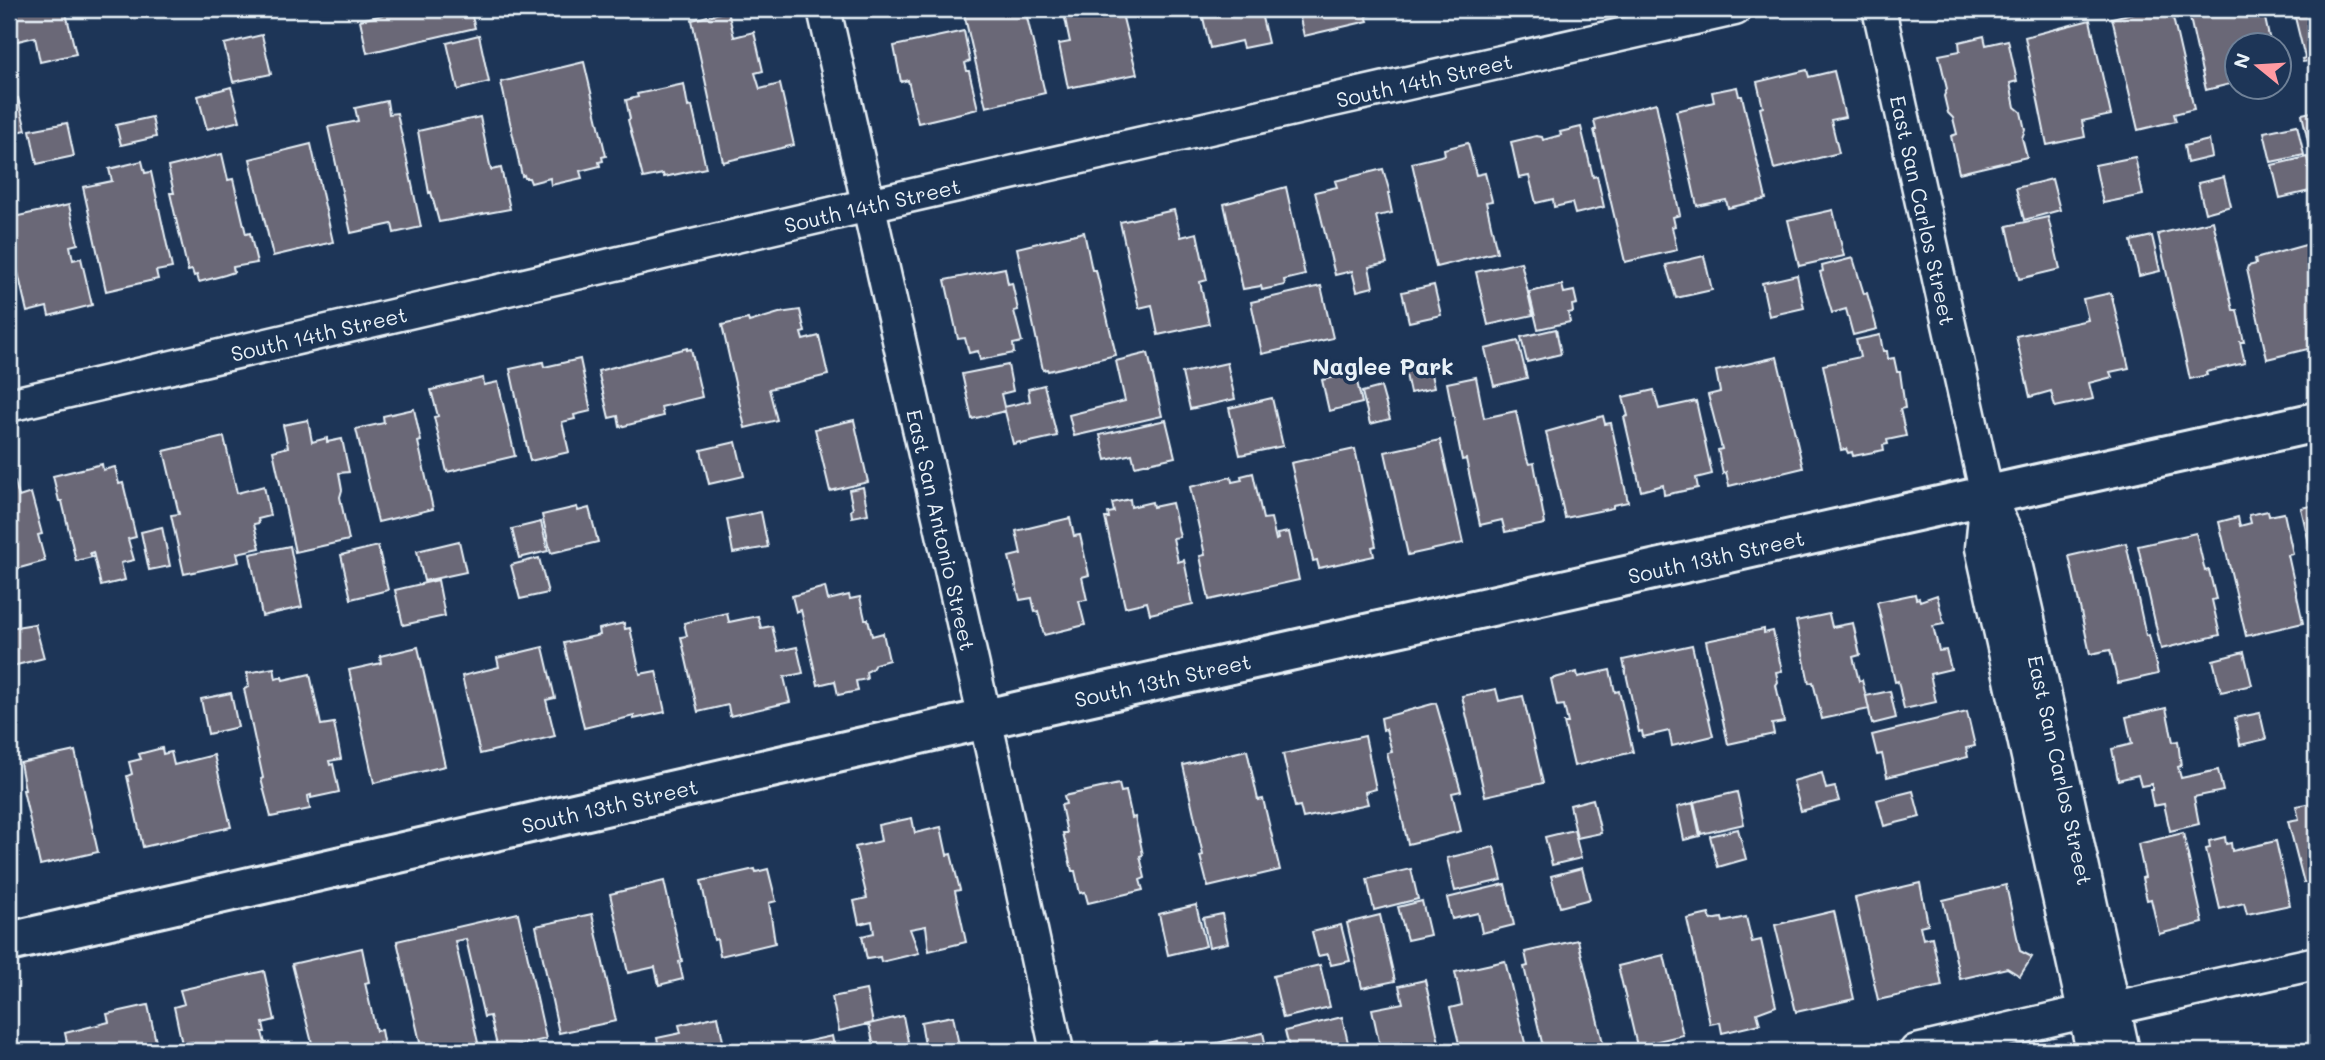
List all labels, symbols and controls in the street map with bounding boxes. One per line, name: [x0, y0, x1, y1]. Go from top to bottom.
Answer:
north arrow: [2224, 32, 2294, 102]
street label: South 14th Street: [1333, 46, 1515, 112]
text: N: [2227, 50, 2255, 71]
street label: East San Carlos Street: [1885, 93, 1962, 328]
street label: South 14th Street: [781, 171, 963, 238]
street label: South 14th Street: [228, 299, 409, 367]
district label: Naglee Park: [1312, 351, 1454, 381]
street label: East San Antonio Street: [902, 407, 983, 653]
street label: South 13th Street: [1625, 523, 1807, 589]
street label: South 13th Street: [1072, 647, 1253, 712]
street label: East San Carlos Street: [2023, 652, 2100, 888]
street label: South 13th Street: [519, 772, 700, 838]

